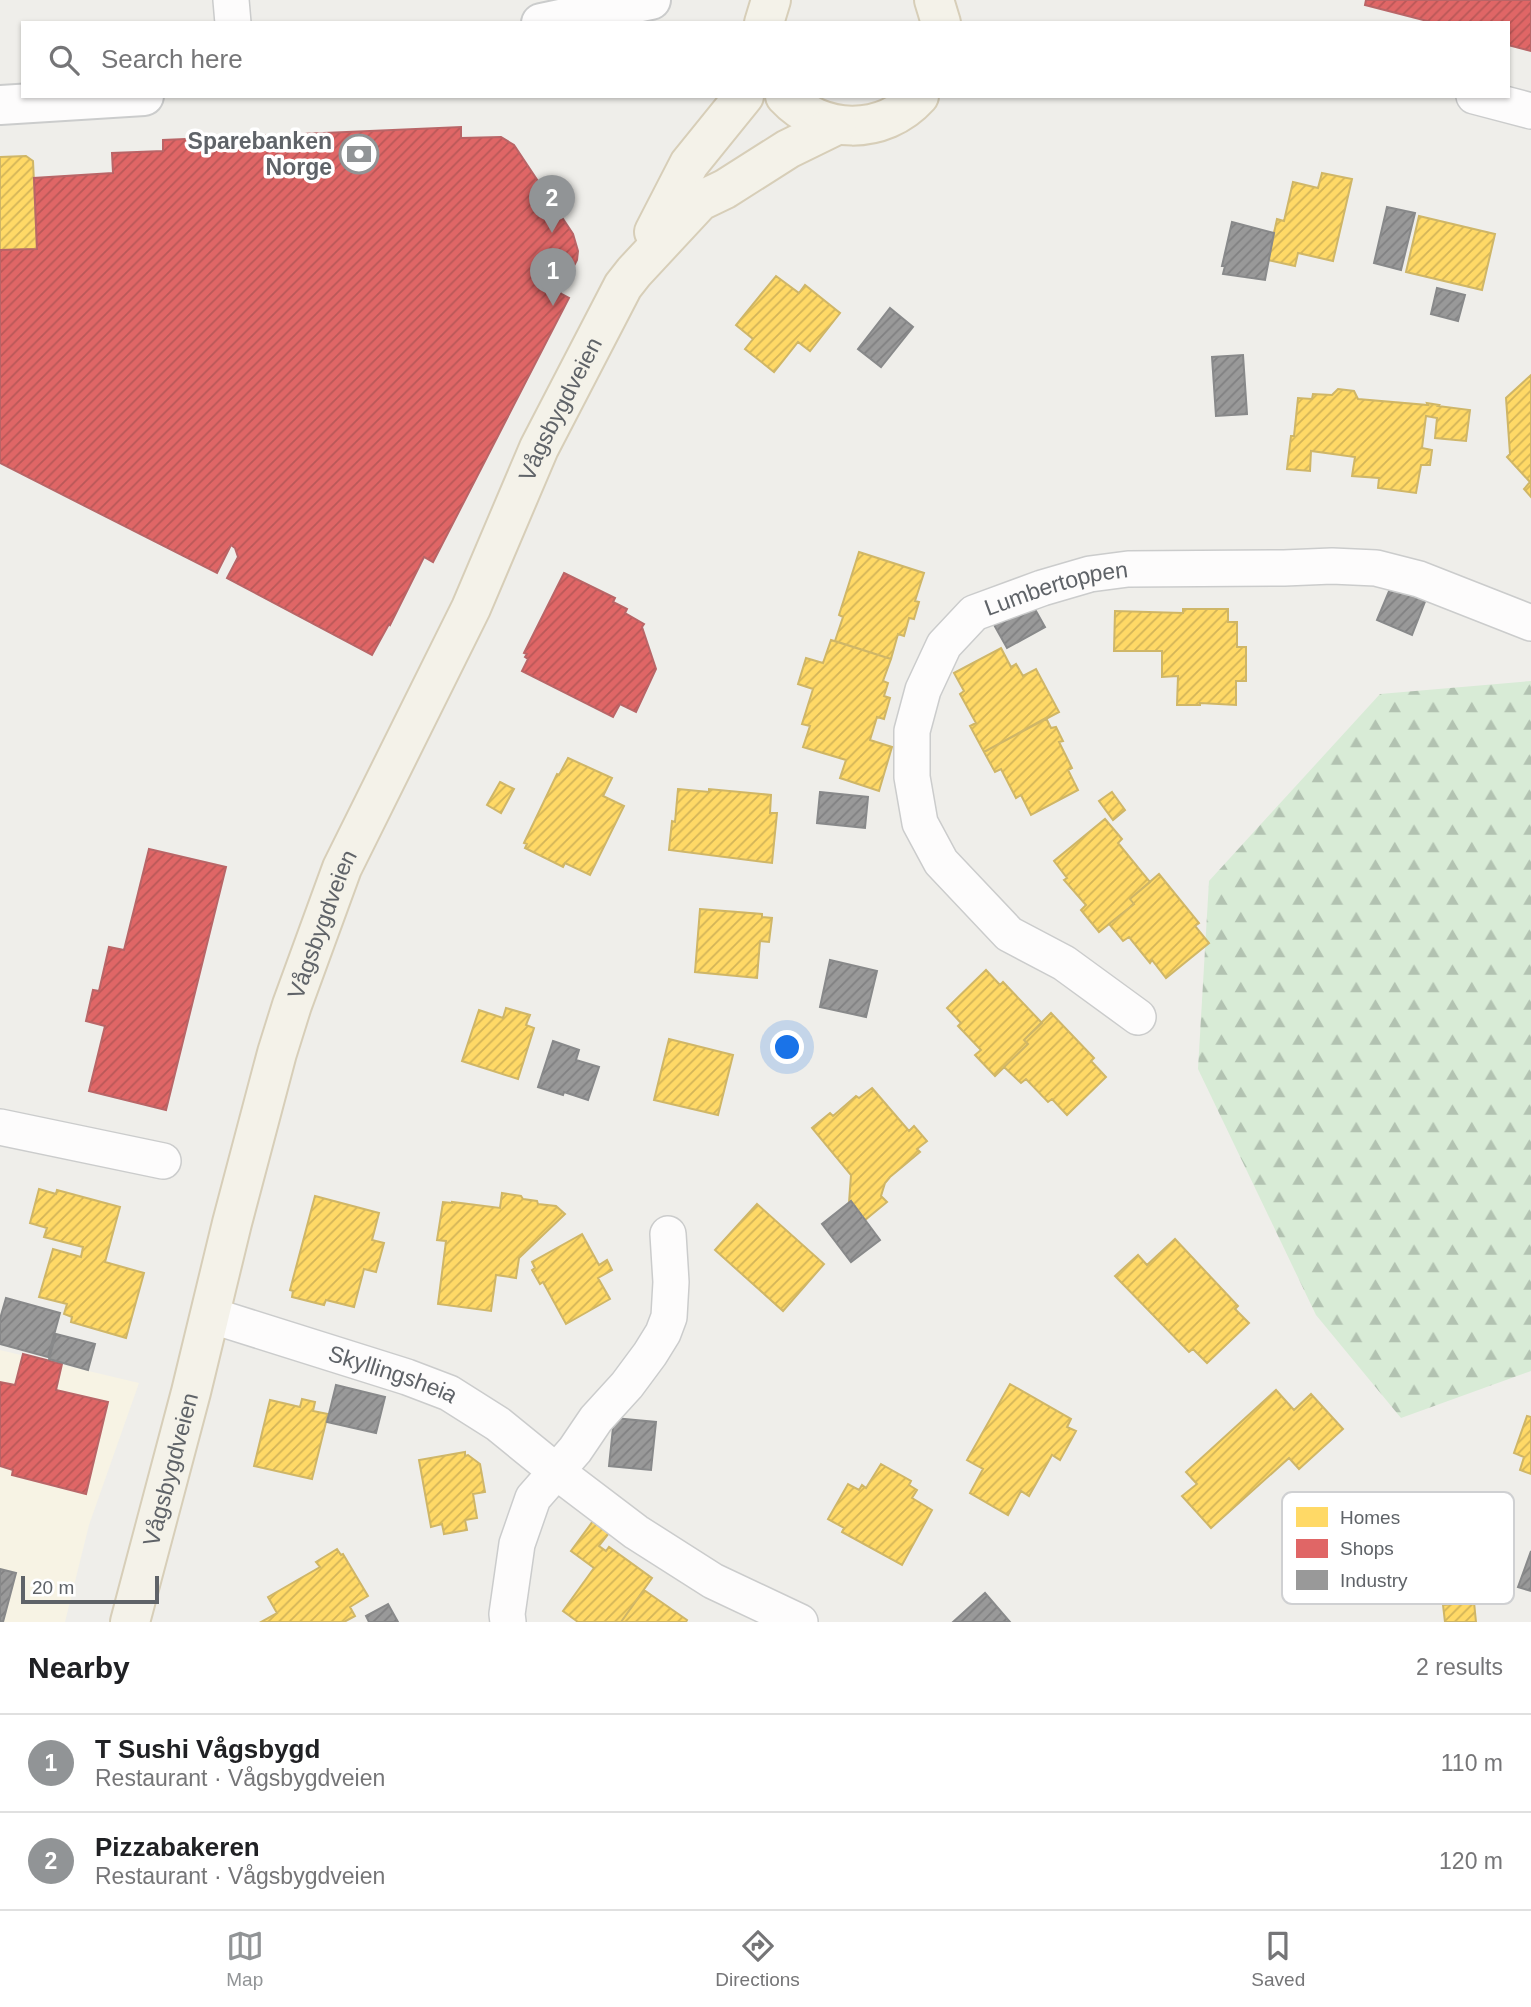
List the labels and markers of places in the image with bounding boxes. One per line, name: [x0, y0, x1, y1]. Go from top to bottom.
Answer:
place label: Sparebanken Norge: [188, 128, 332, 180]
bank icon: Sparebanken Norge: [338, 133, 380, 175]
pin: 2: [529, 175, 575, 233]
pin: 1: [530, 248, 576, 306]

